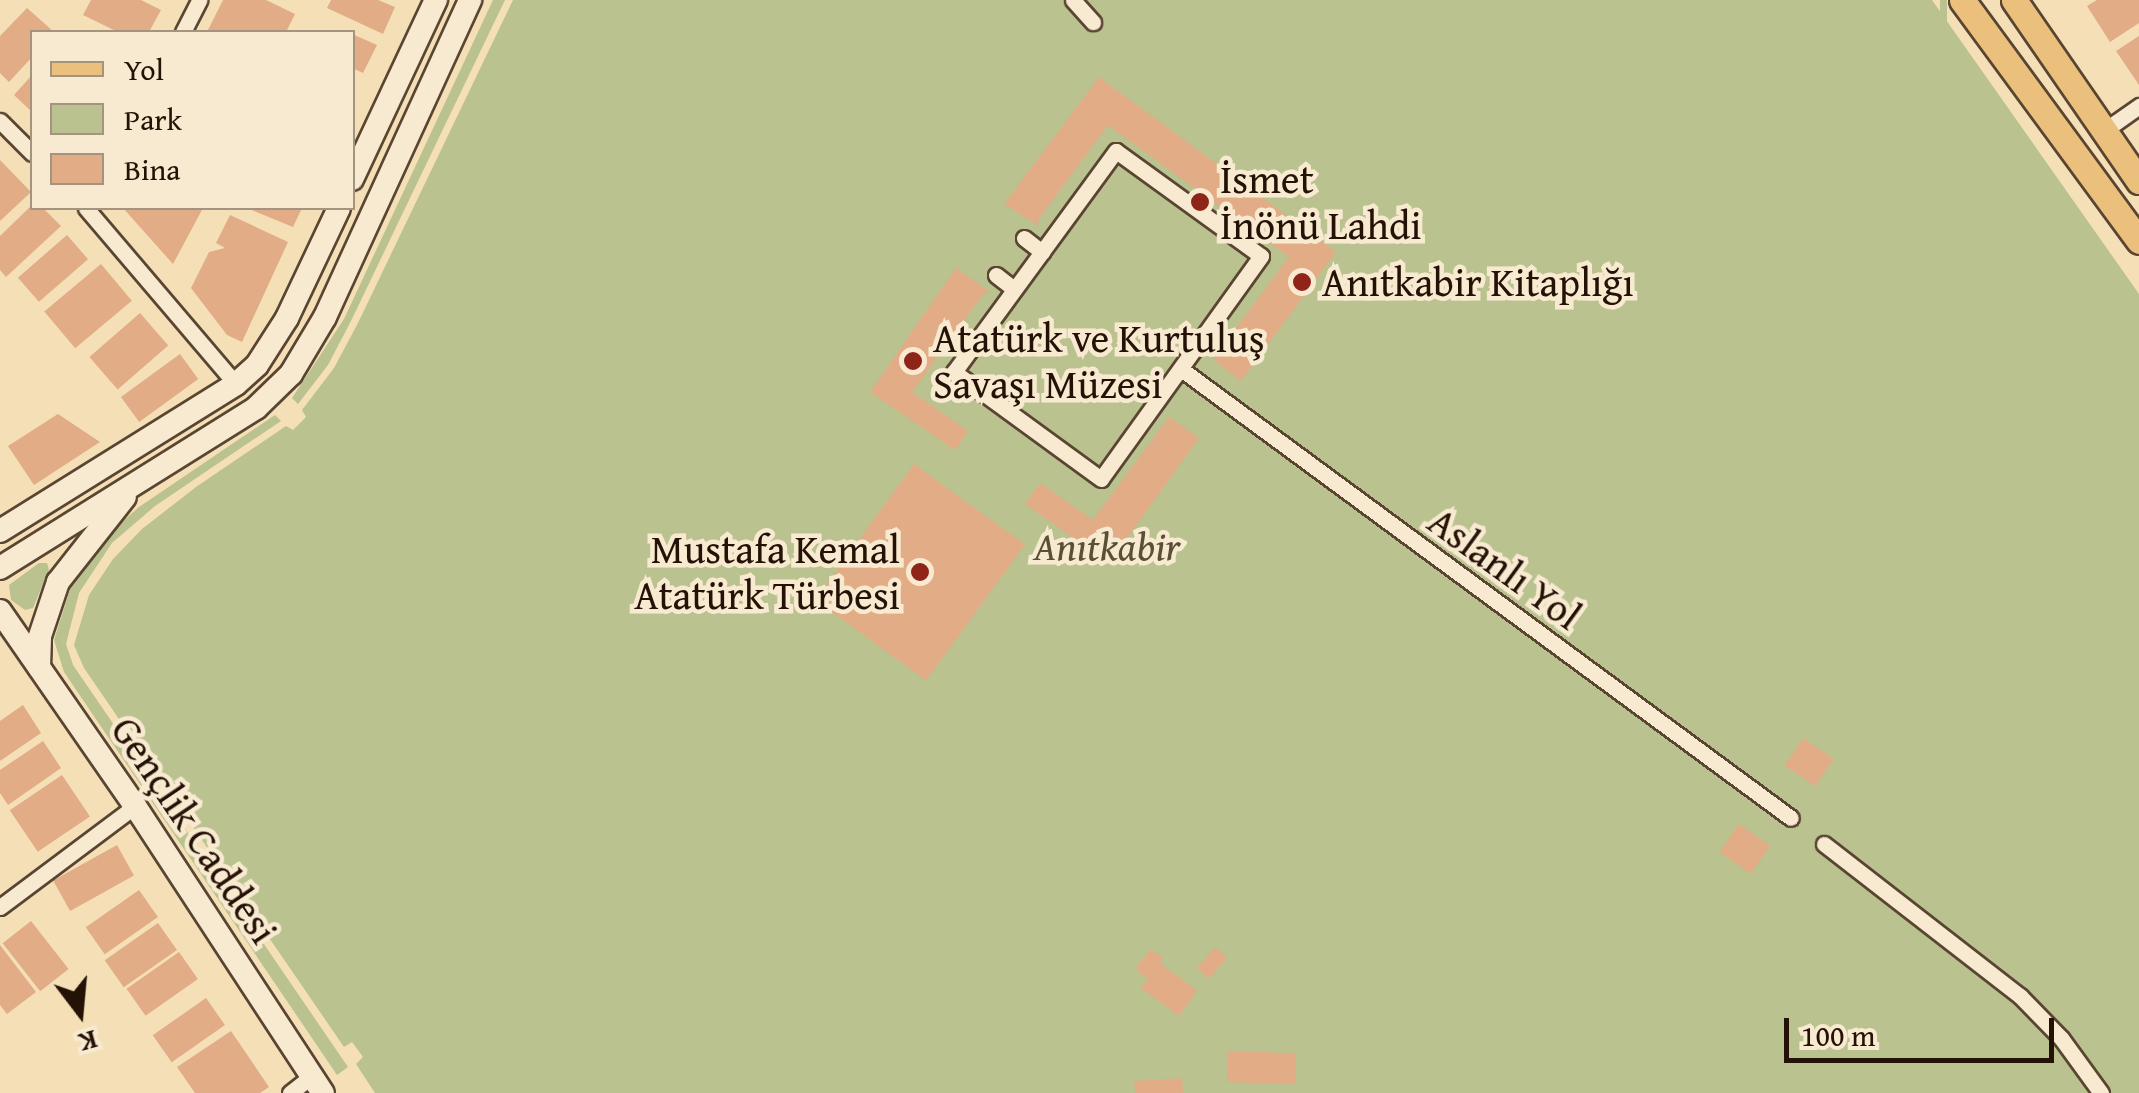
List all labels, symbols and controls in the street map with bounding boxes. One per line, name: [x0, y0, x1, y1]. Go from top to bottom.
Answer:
legend: [30, 30, 355, 210]
text: Yol: [124, 47, 164, 91]
text: Park: [124, 97, 182, 141]
text: Bina: [124, 147, 180, 191]
place label: İsmet İnönü Lahdi: [1220, 155, 1422, 249]
marker: İsmet İnönü Lahdi: [1189, 191, 1211, 213]
place label: Anıtkabir Kitaplığı: [1322, 258, 1634, 306]
marker: Anıtkabir Kitaplığı: [1291, 271, 1313, 293]
place label: Atatürk ve Kurtuluş Savaşı Müzesi: [933, 314, 1265, 408]
marker: Atatürk ve Kurtuluş Savaşı Müzesi: [902, 350, 924, 372]
street label: Aslanlı Yol: [1419, 496, 1591, 640]
park label: Anıtkabir: [1034, 522, 1180, 570]
place label: Mustafa Kemal Atatürk Türbesi: [634, 525, 900, 619]
marker: Mustafa Kemal Atatürk Türbesi: [909, 561, 931, 583]
street label: Gençlik Caddesi: [101, 707, 289, 953]
north arrow: [30, 963, 130, 1063]
scale bar: [1789, 998, 2059, 1060]
text: 100 m: [1801, 1013, 1875, 1057]
text: K: [74, 1020, 103, 1064]

